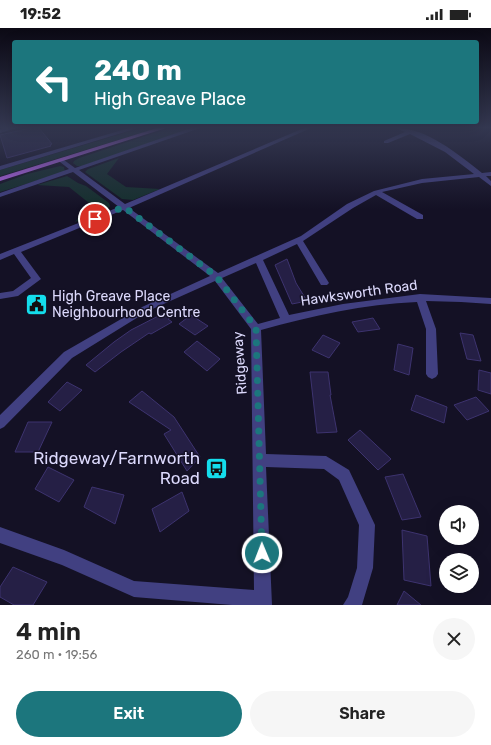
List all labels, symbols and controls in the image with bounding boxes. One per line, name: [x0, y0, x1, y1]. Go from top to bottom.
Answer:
text: 19:52: [20, 5, 61, 23]
text: 240 m: [94, 54, 182, 87]
icon: left: [28, 56, 80, 108]
text: High Greave Place: [94, 88, 246, 110]
pin: [78, 202, 112, 236]
icon: arrive: [84, 208, 106, 230]
street label: Hawksworth Road: [299, 276, 419, 310]
place label: High Greave Place Neighbourhood Centre: [52, 288, 201, 321]
public building icon: High Greave Place Neighbourhood Centre: [24, 291, 50, 317]
street label: Ridgeway: [229, 331, 251, 395]
place label: Ridgeway/Farnworth Road: [33, 448, 200, 488]
bus stop icon: Ridgeway/Farnworth Road: [203, 455, 229, 481]
map controls: [439, 505, 479, 593]
button: sound: [439, 505, 479, 545]
position arrow: [241, 532, 283, 574]
button: layers: [439, 553, 479, 593]
text: 4 min: [16, 618, 81, 646]
button: close: [433, 618, 475, 660]
text: 260 m · 19:56: [16, 647, 97, 662]
button: Exit: [16, 691, 242, 737]
button: Share: [250, 691, 475, 737]

